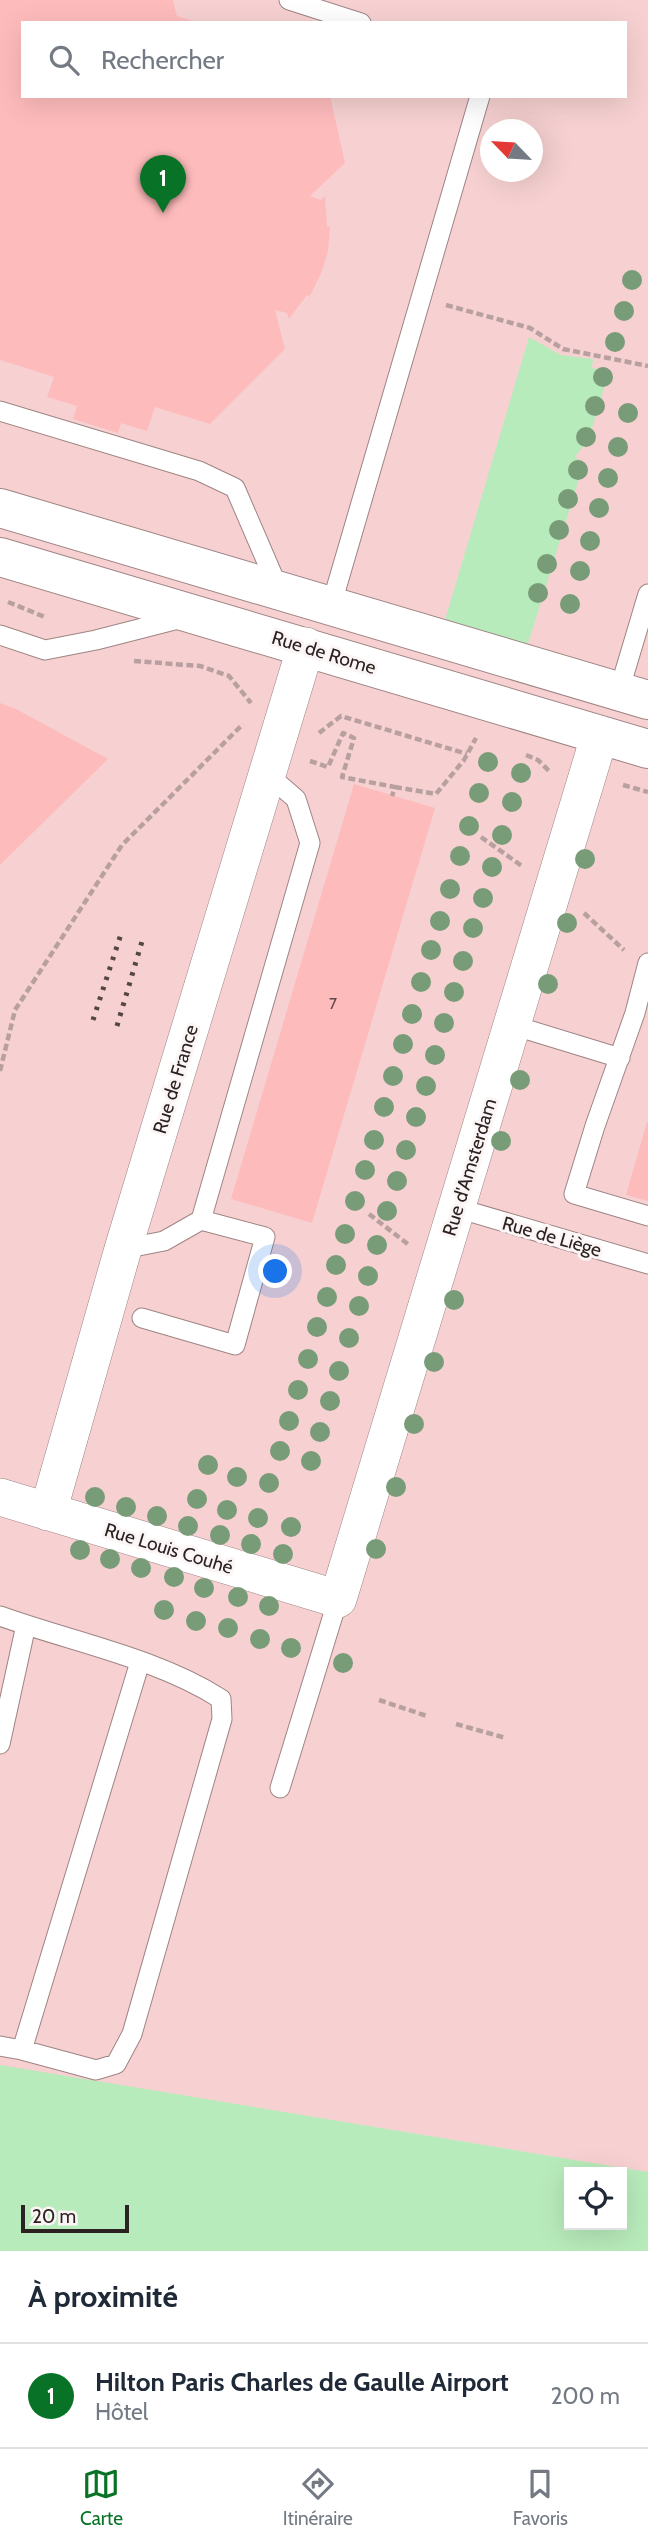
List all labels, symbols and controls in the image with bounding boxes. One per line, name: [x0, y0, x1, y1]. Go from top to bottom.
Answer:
search box: [21, 21, 627, 98]
icon: search: [45, 41, 83, 79]
text: Rechercher: [101, 44, 224, 76]
north arrow: [480, 119, 543, 182]
pin: 1: [140, 155, 186, 213]
street label: Rue de Rome: [269, 626, 379, 679]
house number: 7: [329, 994, 337, 1013]
street label: Rue de France: [148, 1022, 203, 1136]
street label: Rue d'Amsterdam: [438, 1096, 501, 1239]
street label: Rue de Liège: [500, 1211, 604, 1262]
your location: [258, 1254, 292, 1288]
street label: Rue Louis Couhé: [102, 1518, 236, 1579]
map controls: [564, 2167, 627, 2230]
button: locate: [564, 2167, 627, 2230]
scale bar: [21, 2202, 130, 2234]
text: 20 m: [32, 2205, 76, 2228]
text: À proximité: [28, 2278, 178, 2315]
text: Hilton Paris Charles de Gaulle Airport: [95, 2366, 509, 2398]
text: 1: [47, 2382, 55, 2410]
text: 200 m: [550, 2382, 620, 2410]
text: Hôtel: [95, 2398, 148, 2426]
tab: Carte: [80, 2465, 123, 2530]
tab: Itinéraire: [283, 2465, 353, 2530]
tab: Favoris: [513, 2465, 568, 2530]

